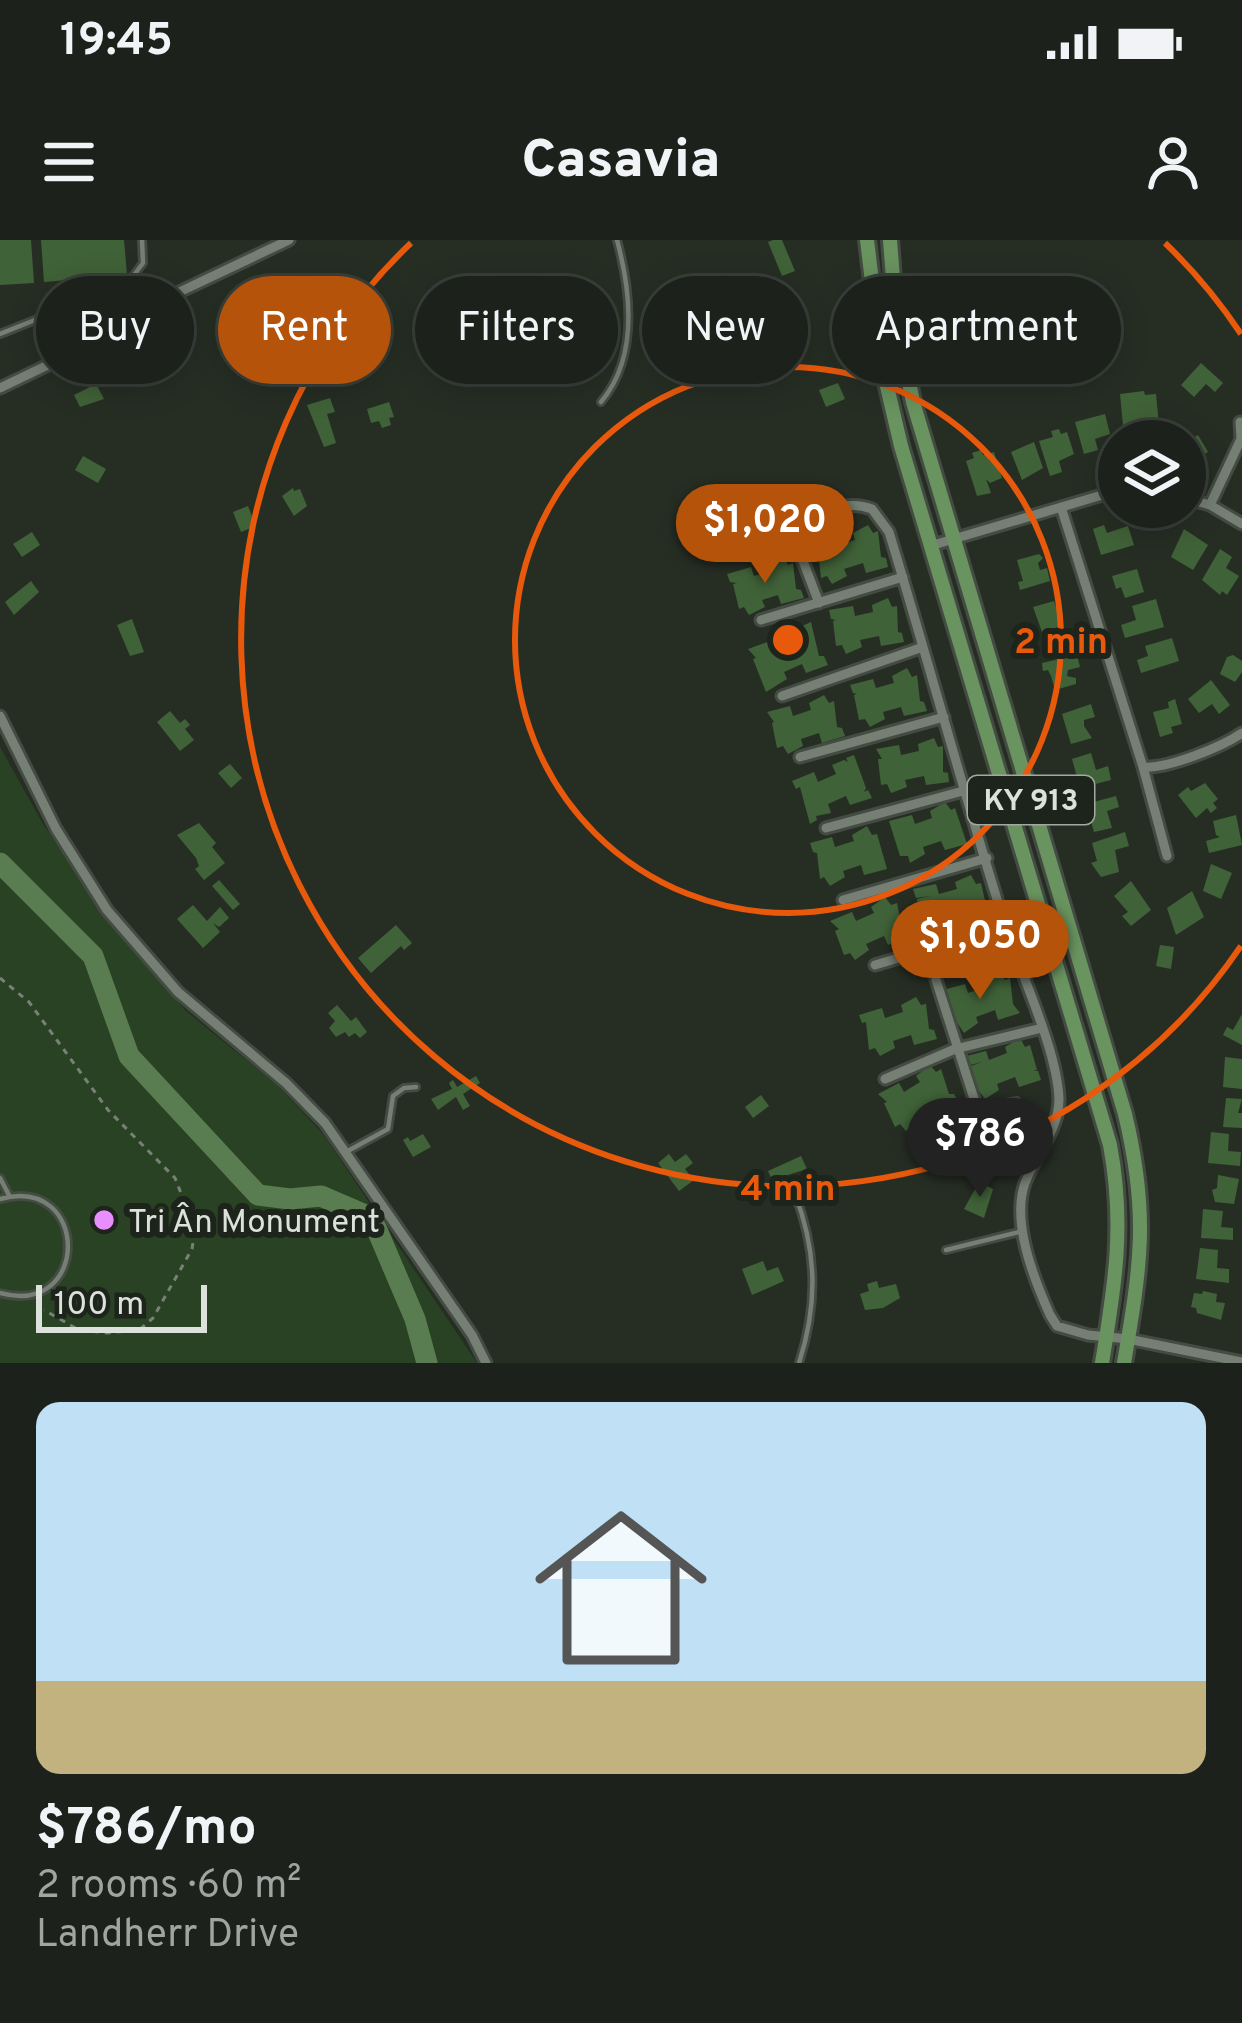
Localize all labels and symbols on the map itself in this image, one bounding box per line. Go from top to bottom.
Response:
pin: $1,020 [667,484,863,586]
centre of rings [767,619,809,661]
text: 2 min [1014,621,1108,667]
road number: KY 913 [968,776,1094,824]
pin: $1,050 [882,900,1078,1002]
pin: $786 [909,1098,1051,1200]
text: 4 min [740,1168,836,1214]
place label: Tri Ân Monument [128,1202,380,1245]
marker: Tri Ân Monument [91,1207,117,1233]
scale bar [36,1279,207,1332]

